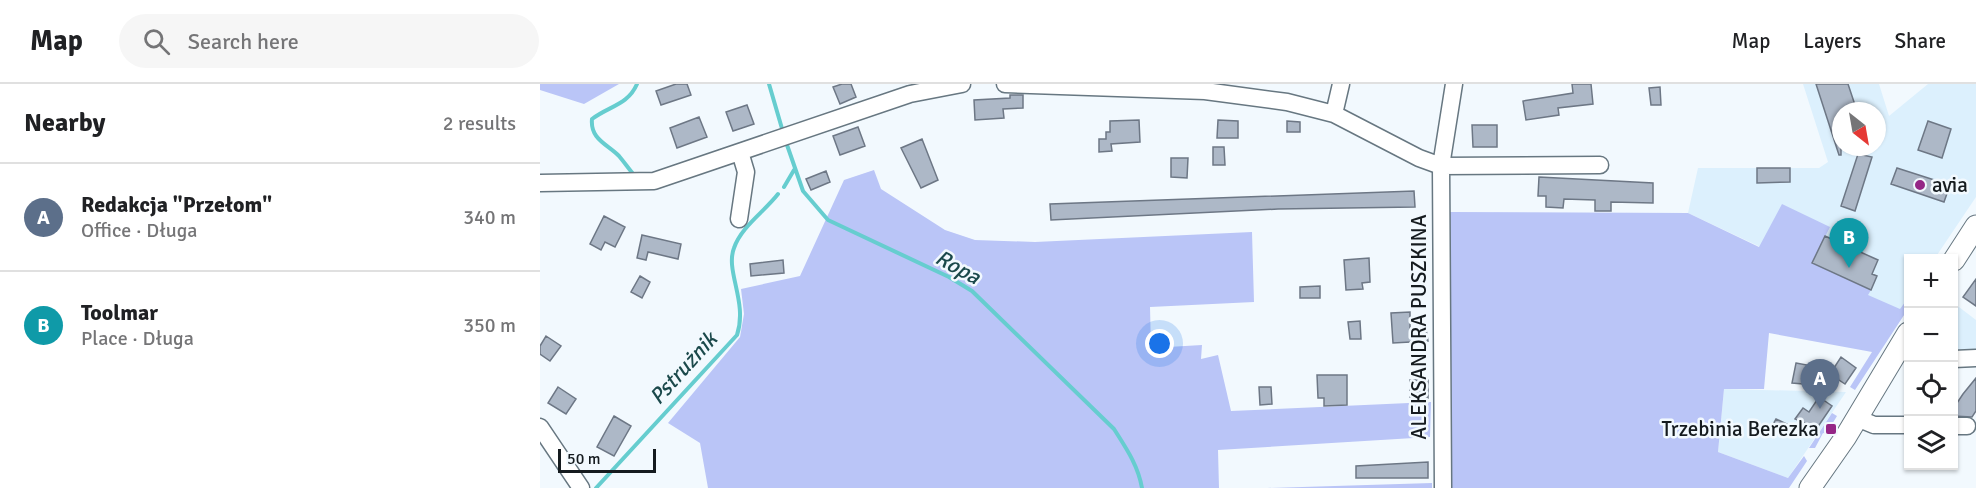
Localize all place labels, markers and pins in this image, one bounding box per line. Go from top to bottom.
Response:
place label: avia [1932,172,1968,198]
marker: avia [1913,178,1927,192]
pin: B [1830,218,1868,268]
pin: A [1800,360,1840,409]
place label: Trzebinia Berezka [1661,416,1819,442]
marker: Trzebinia Berezka [1824,422,1838,436]

